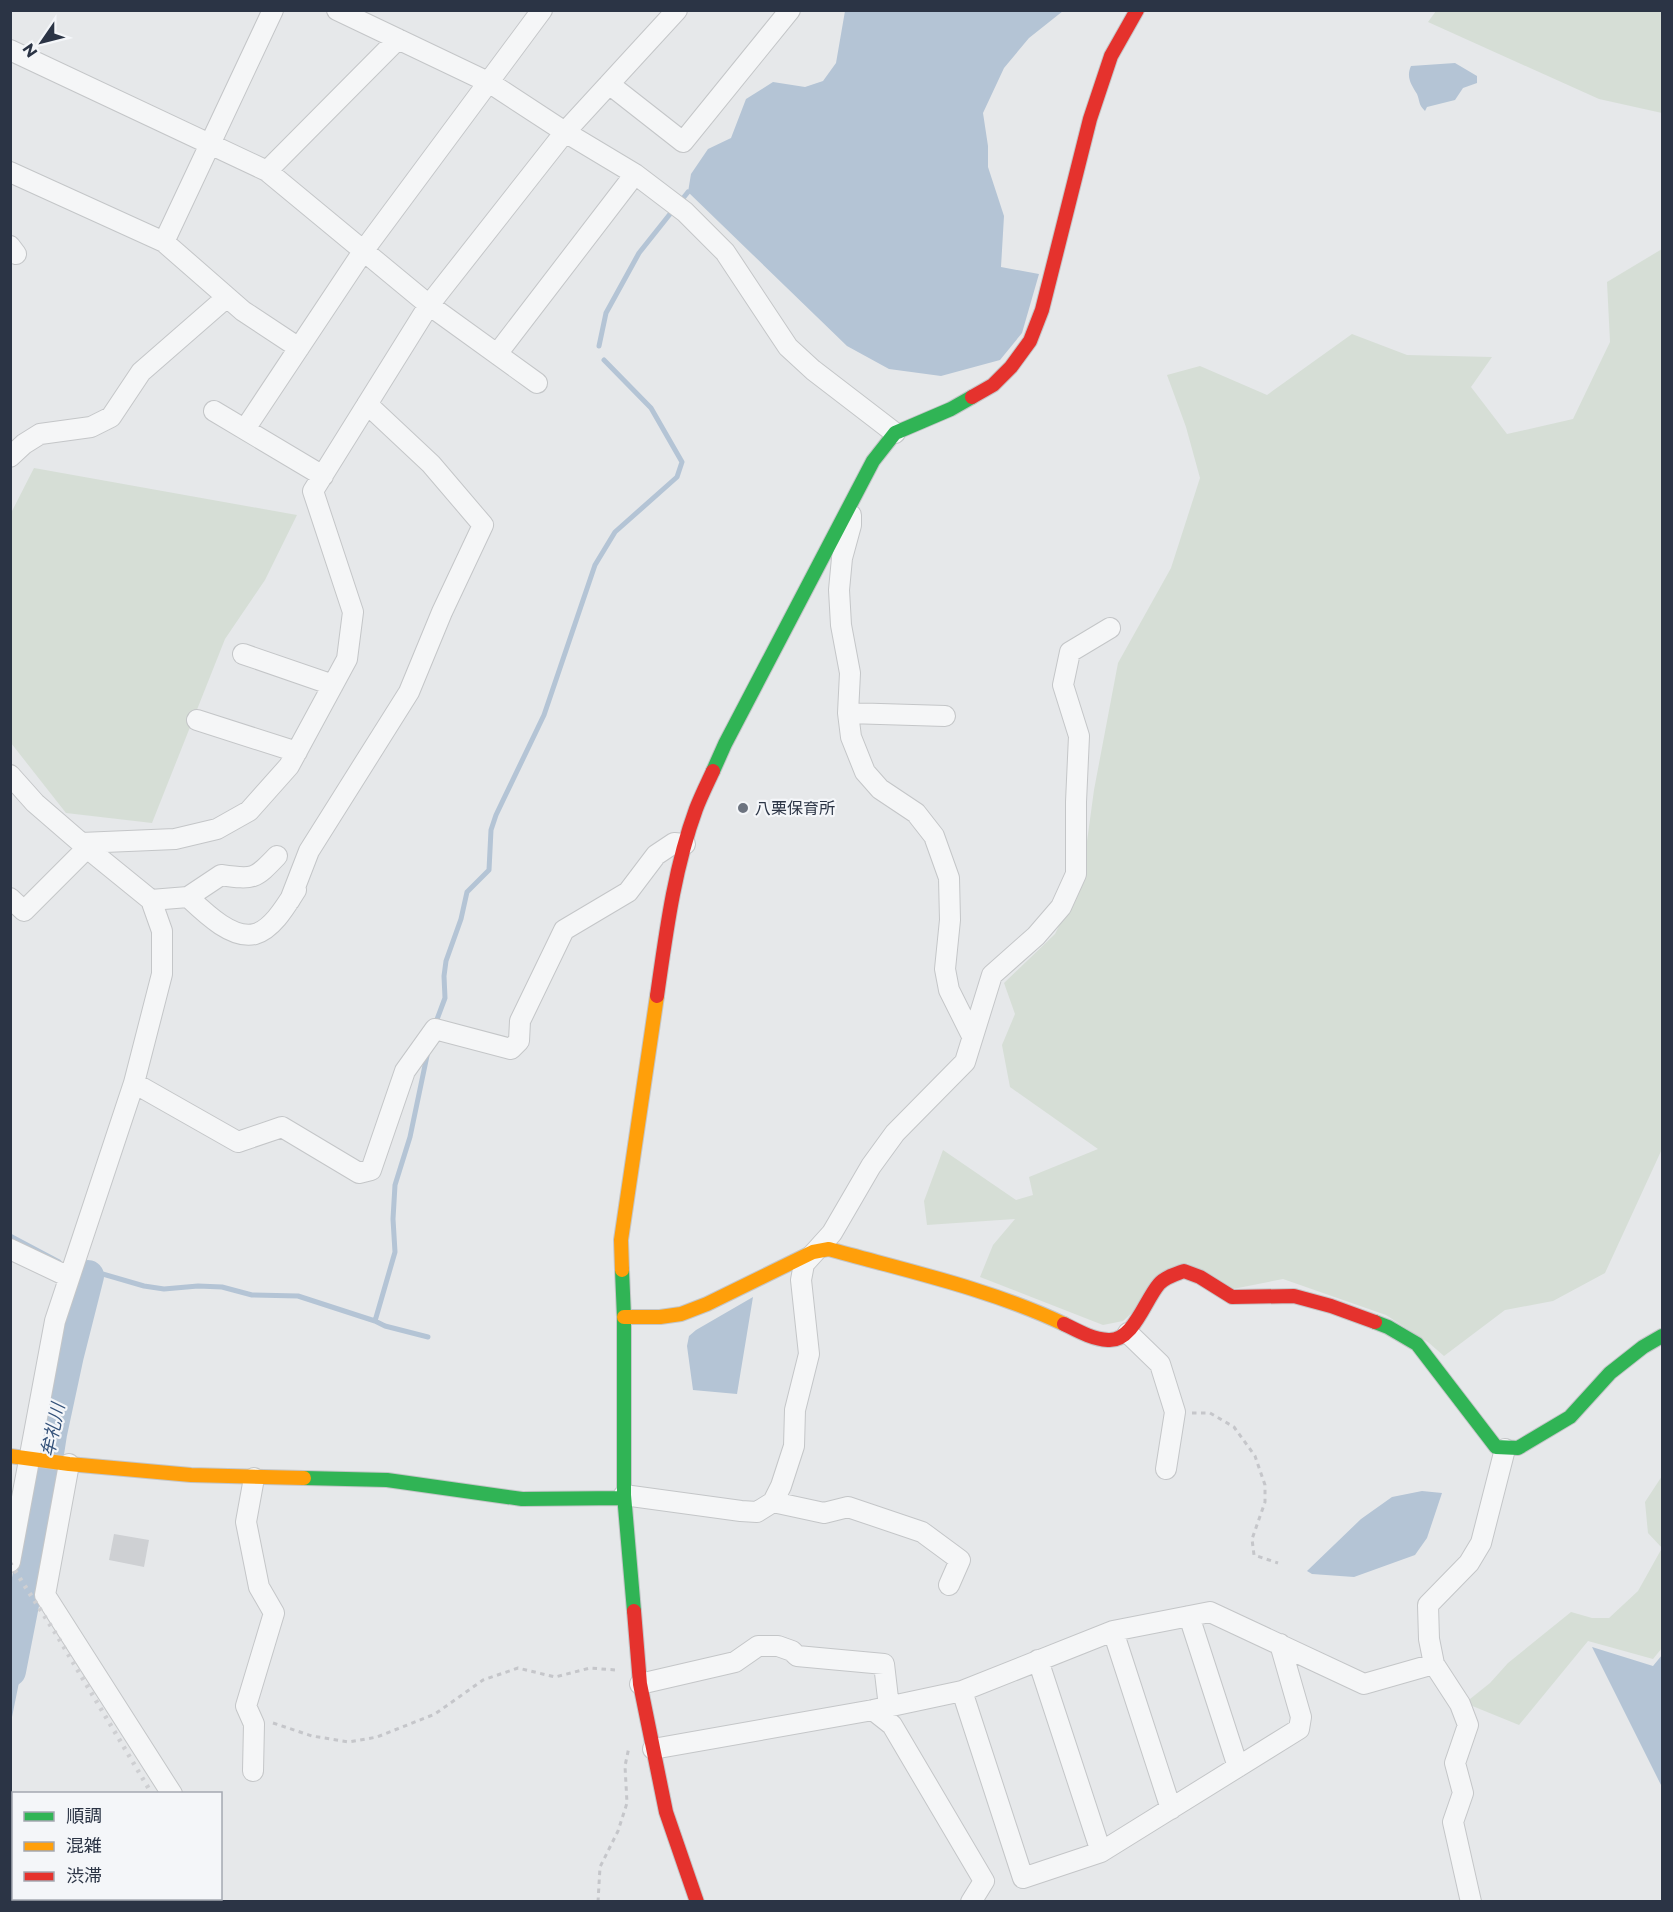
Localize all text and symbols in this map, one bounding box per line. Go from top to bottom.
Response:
north arrow [12,12,72,72]
text: N [19,40,42,61]
place label: 八栗保育所 [755,799,835,818]
marker: 八栗保育所 [736,801,750,815]
water label: 牟礼川 [37,1399,70,1459]
legend [12,1792,222,1900]
text: 順調 [66,1805,102,1827]
text: 混雑 [66,1835,102,1857]
text: 渋滞 [66,1865,102,1887]

